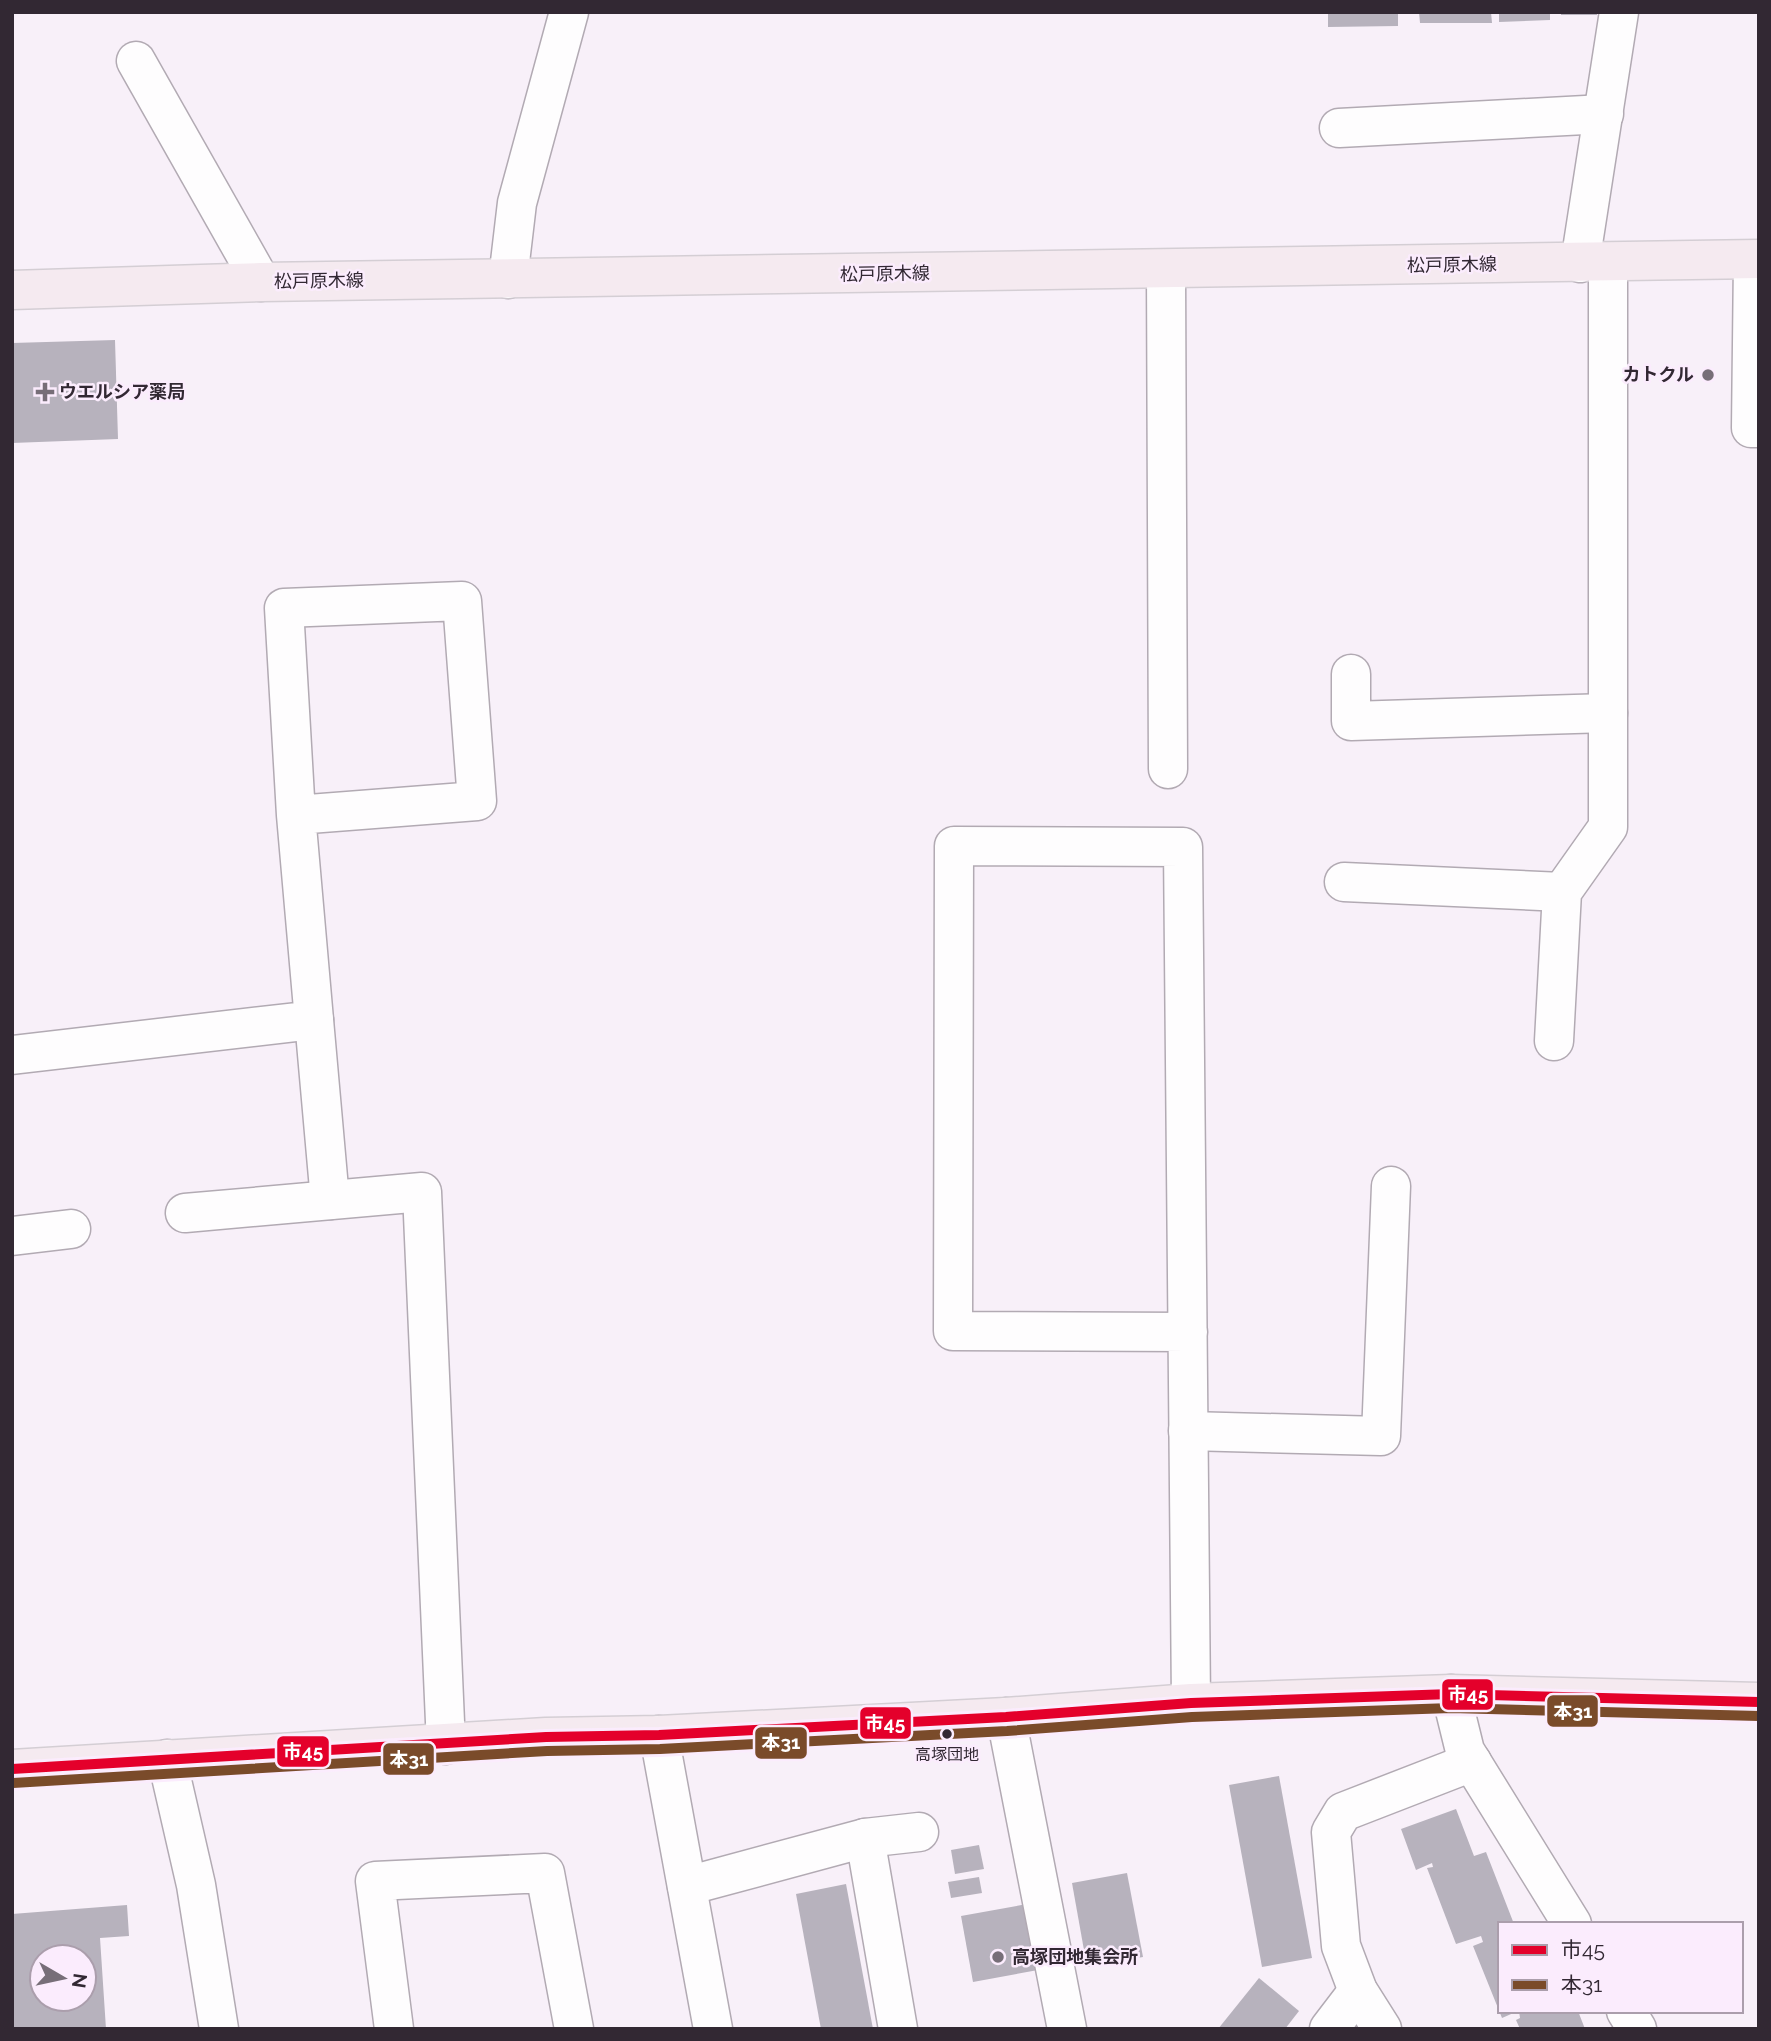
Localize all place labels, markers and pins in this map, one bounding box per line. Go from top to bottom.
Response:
place label: カトクル [1623,364,1694,385]
marker: カトクル [1700,367,1716,383]
place label: ウエルシア薬局 [59,381,185,402]
marker: ウエルシア薬局 [37,384,53,400]
marker: 高塚団地 [940,1727,954,1741]
place label: 高塚団地 [915,1745,979,1764]
place label: 高塚団地集会所 [1012,1946,1138,1967]
marker: 高塚団地集会所 [990,1949,1006,1965]

